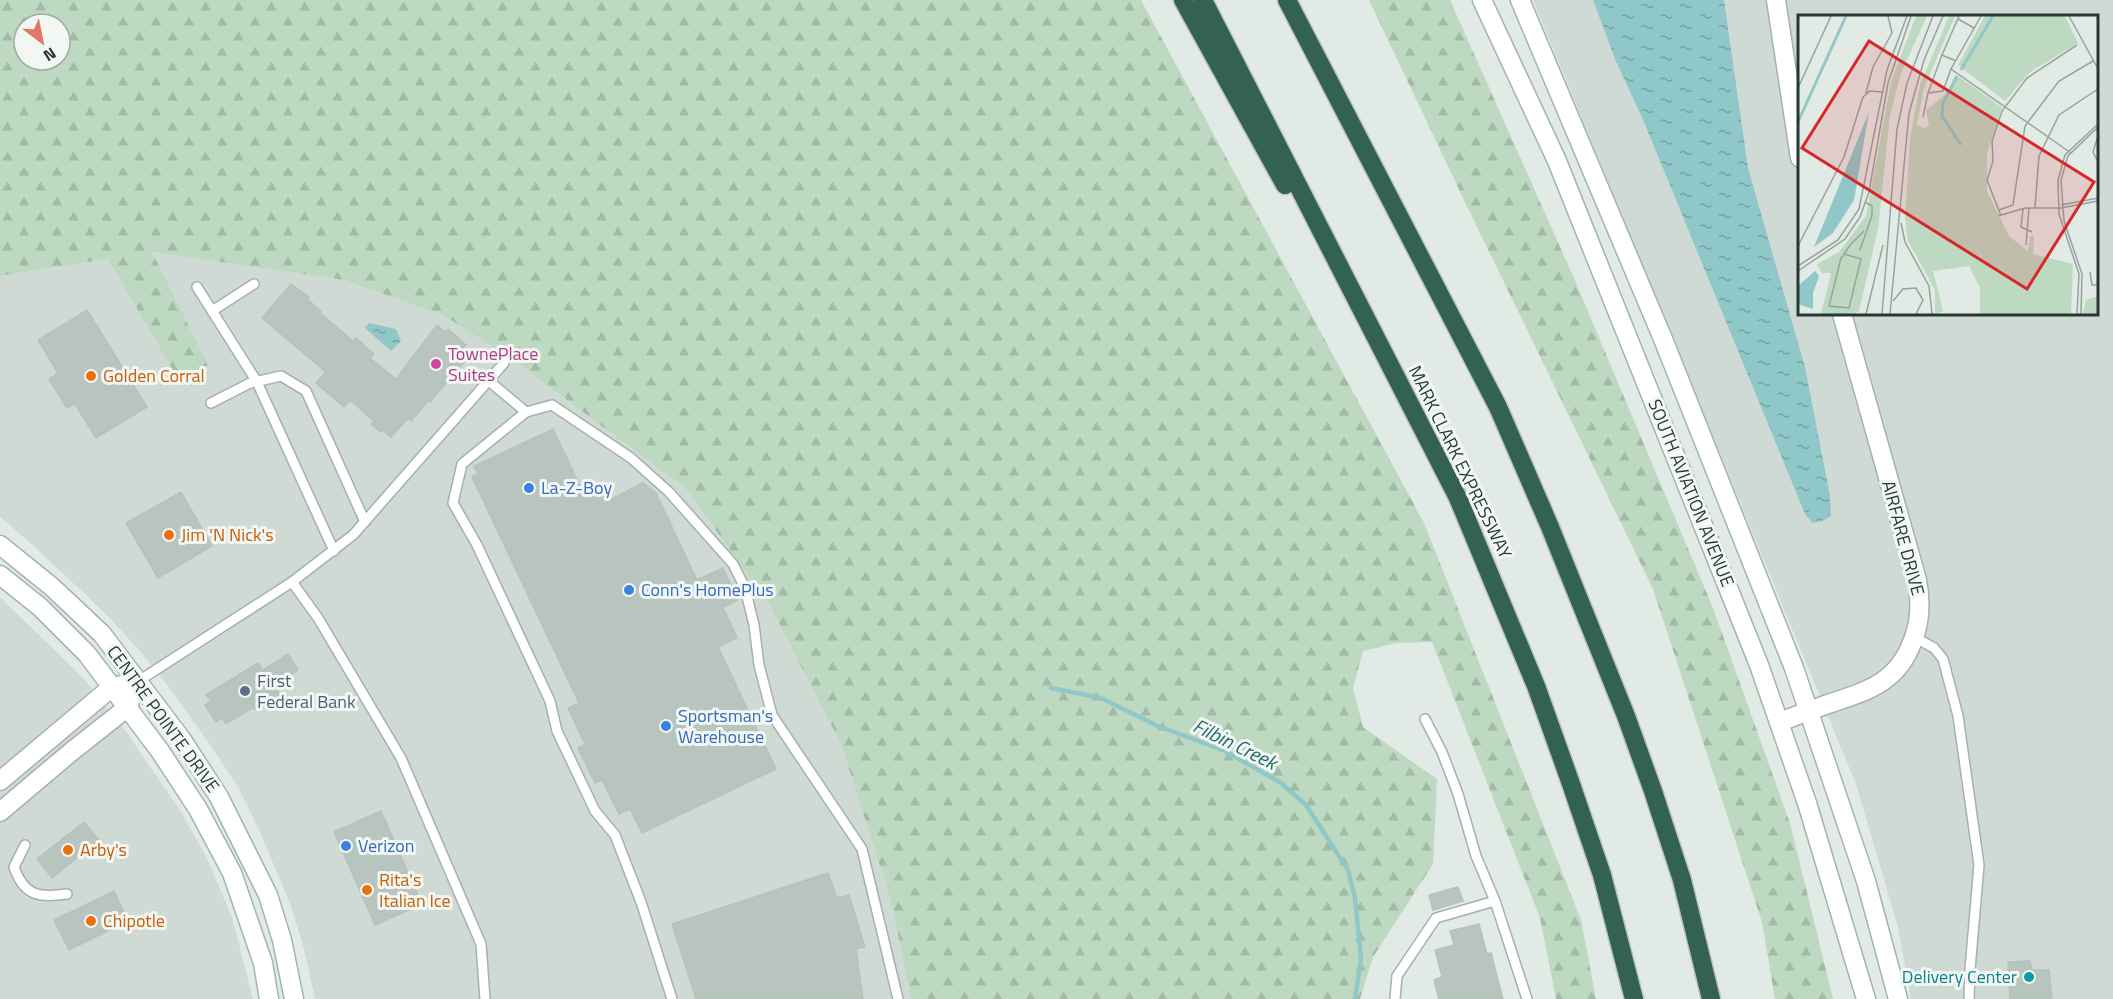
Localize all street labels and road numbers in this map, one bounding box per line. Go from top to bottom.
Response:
street label: MARK CLARK EXPRESSWAY [1402,361,1519,563]
street label: SOUTH AVIATION AVENUE [1641,395,1741,591]
street label: AIRFARE DRIVE [1875,477,1932,599]
street label: CENTRE POINTE DRIVE [101,639,226,798]

